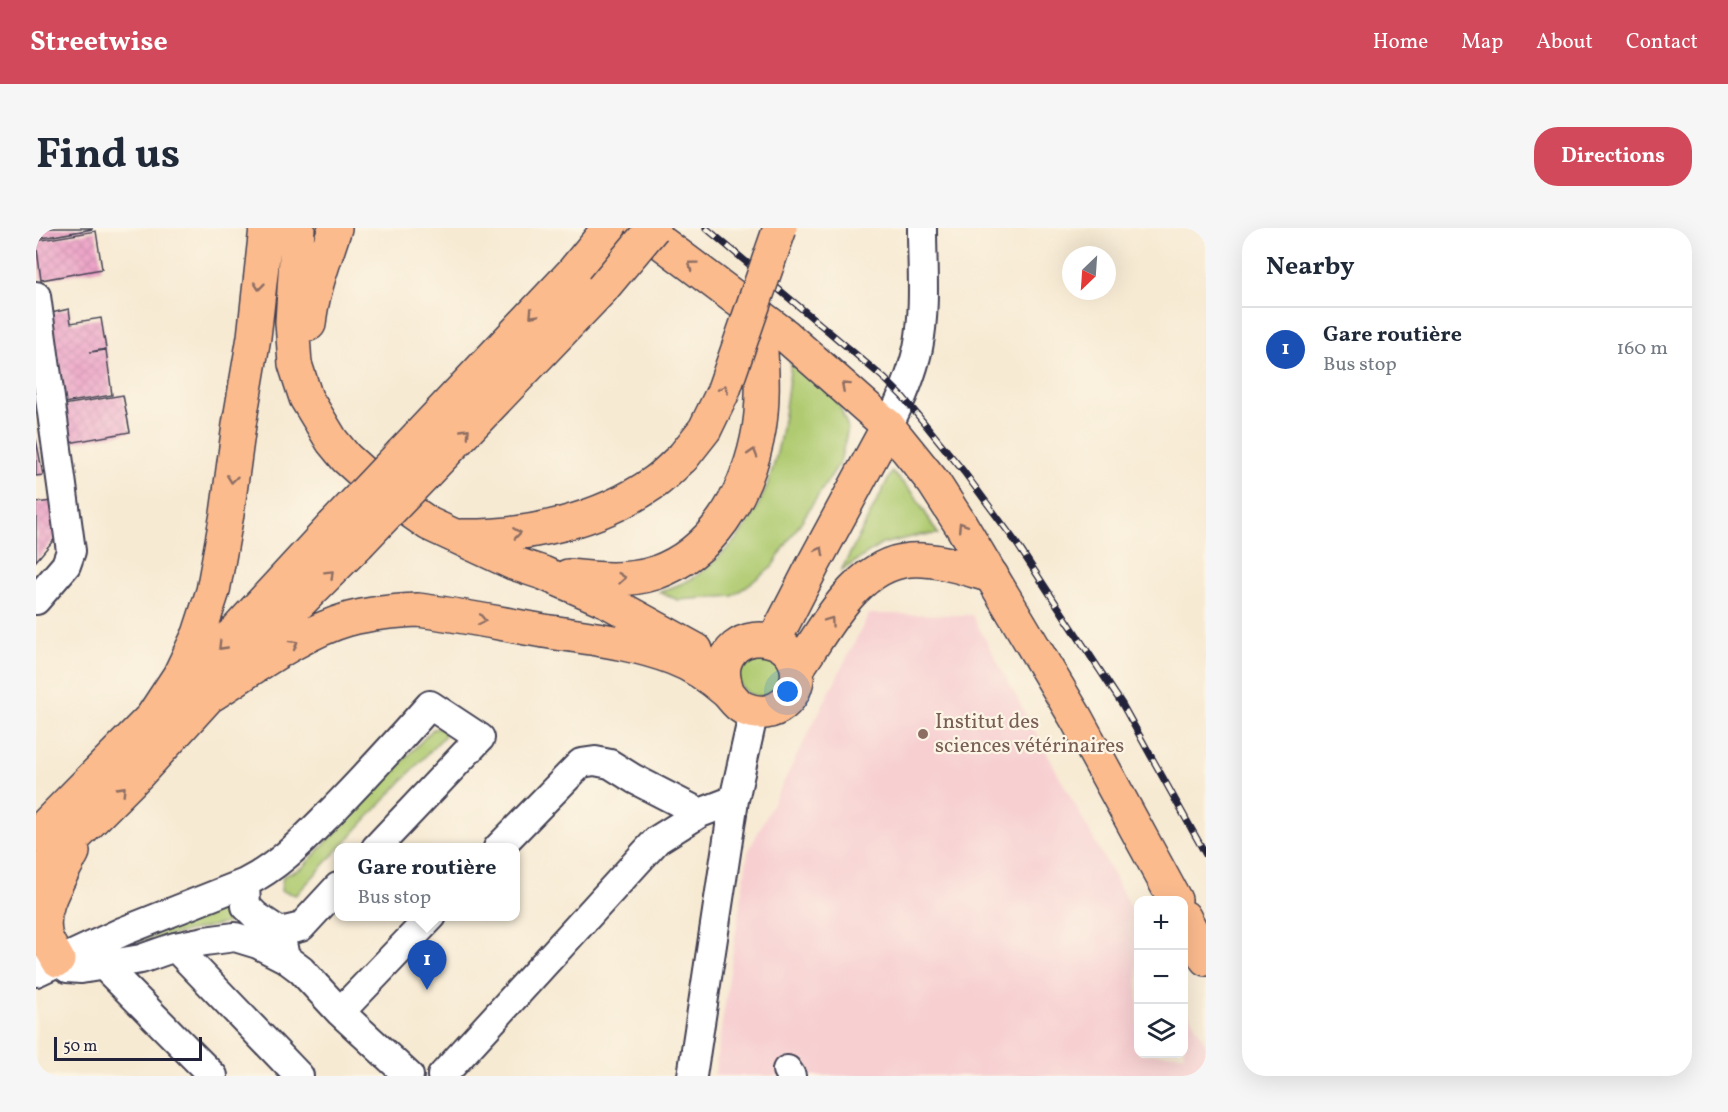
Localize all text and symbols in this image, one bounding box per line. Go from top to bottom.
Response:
text: Streetwise [30,23,168,62]
text: Home [1373,28,1428,57]
text: Map [1461,28,1503,57]
text: About [1536,28,1593,57]
text: Contact [1626,28,1698,57]
text: Find us [36,127,180,186]
button: Directions [1534,127,1692,186]
north arrow [1062,246,1116,300]
text: Nearby [1266,249,1355,285]
one-way arrow [688,261,699,272]
one-way arrow [253,281,266,291]
one-way arrow [529,308,540,318]
text: Gare routière [1323,320,1462,351]
text: 1 [1281,335,1290,363]
text: 160 m [1616,335,1668,363]
text: Bus stop [1323,351,1397,379]
one-way arrow [841,382,852,393]
one-way arrow [717,385,729,396]
one-way arrow [458,428,469,439]
one-way arrow [746,448,758,459]
one-way arrow [226,474,238,484]
one-way arrow [958,522,970,532]
one-way arrow [512,527,522,539]
one-way arrow [813,547,824,557]
one-way arrow [322,570,333,581]
one-way arrow [617,571,626,584]
one-way arrow [476,613,486,626]
one-way arrow [823,616,834,627]
one-way arrow [218,638,229,649]
one-way arrow [288,640,298,652]
your location [773,677,802,706]
place label: Institut des sciences vétérinaires [935,708,1124,761]
marker: Institut des sciences vétérinaires [916,727,930,741]
one-way arrow [115,786,126,796]
popup [334,843,520,921]
text: Gare routière [358,853,496,884]
text: Bus stop [358,884,431,912]
map controls [1134,896,1188,1058]
button: + [1134,896,1188,950]
pin: 1 [408,940,446,990]
button: − [1134,950,1188,1004]
button: layers [1134,1004,1188,1058]
scale bar [54,1034,202,1062]
text: 50 m [63,1036,97,1058]

